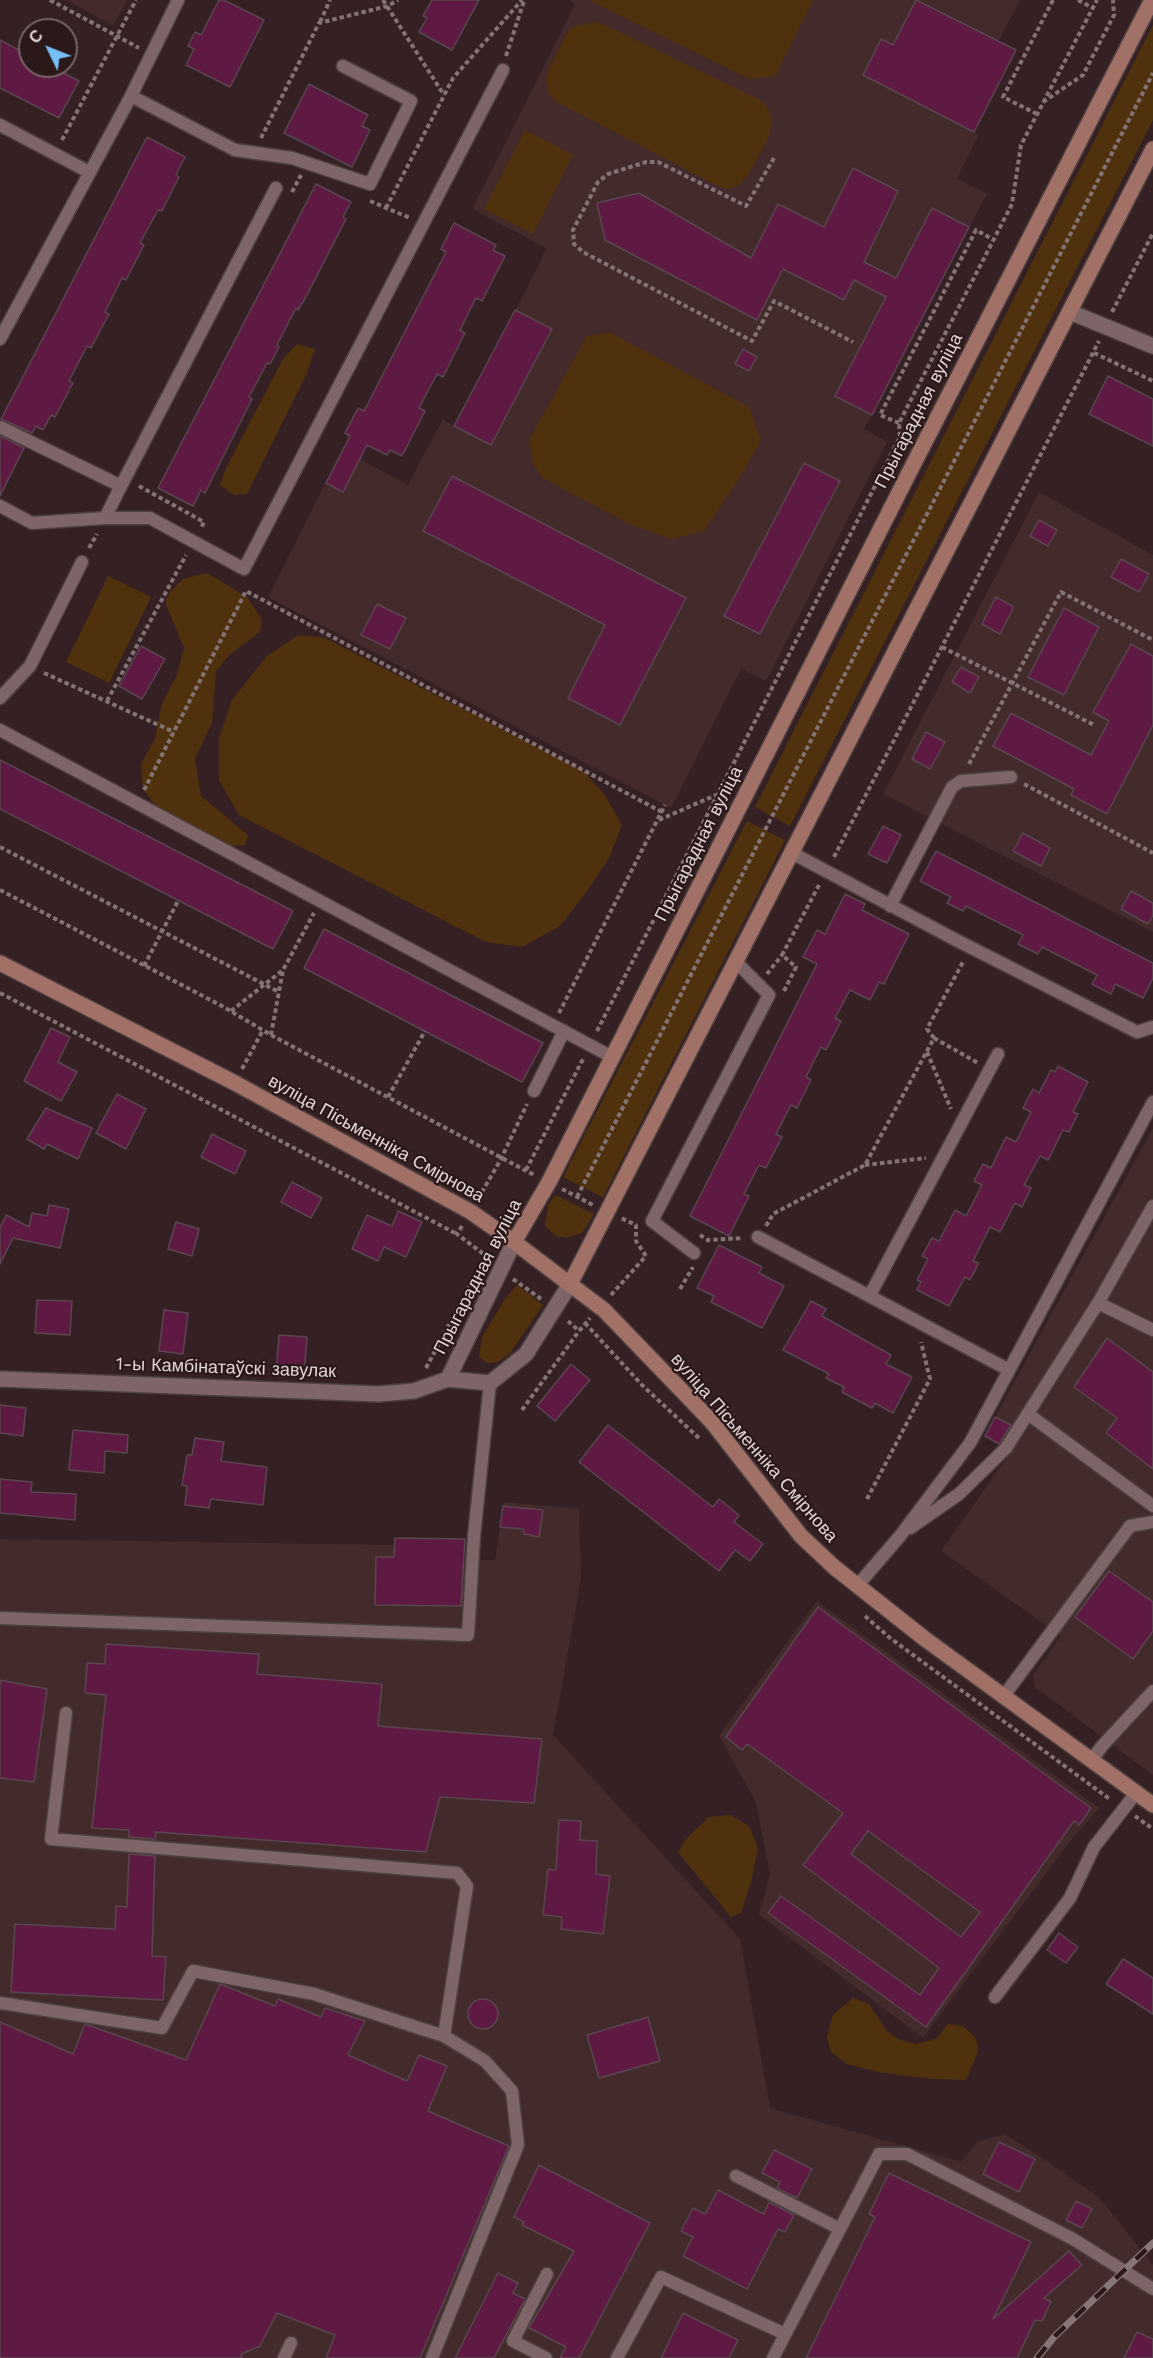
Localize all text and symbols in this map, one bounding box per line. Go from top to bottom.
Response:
north arrow [18,18,78,78]
text: С [25,26,47,47]
street label: Прыгарадная вуліца [871,330,967,492]
street label: Прыгарадная вуліца [651,763,747,925]
street label: вуліца Пісьменніка Смірнова [264,1071,488,1207]
street label: Прыгарадная вуліца [430,1196,526,1358]
street label: вуліца Пісьменніка Смірнова [666,1349,842,1547]
street label: 1-ы Камбінатаўскі завулак [116,1353,336,1383]

